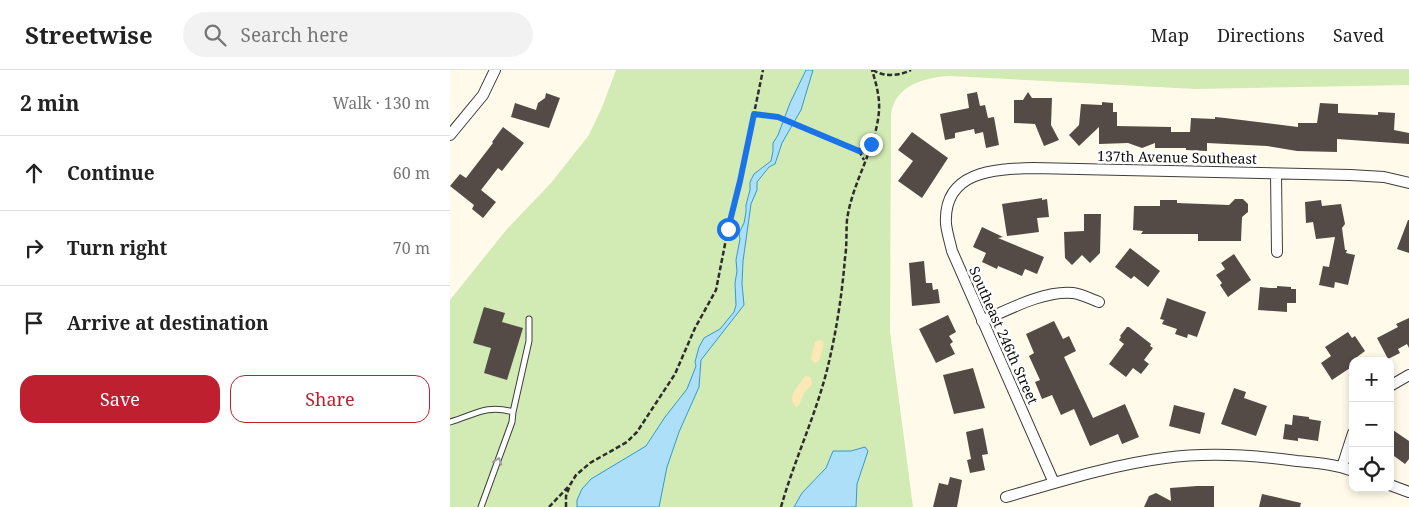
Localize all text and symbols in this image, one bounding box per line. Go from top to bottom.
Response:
search box [183,12,533,57]
text: Streetwise [25,18,153,51]
icon: search [201,21,229,49]
text: Search here [241,22,348,48]
text: Map [1151,23,1189,47]
text: Directions [1217,23,1305,47]
text: Saved [1333,23,1384,47]
text: 2 min [20,89,79,117]
text: Walk · 130 m [333,92,430,114]
route end [860,133,883,156]
street label: 137th Avenue Southeast [1097,146,1257,168]
icon: ahead [20,159,48,187]
text: Continue [67,160,155,186]
text: 60 m [393,162,430,184]
route start [717,218,740,241]
icon: right [20,234,48,262]
text: Turn right [67,235,167,261]
text: 70 m [393,237,430,259]
street label: Southeast 246th Street [965,263,1043,407]
icon: arrive [20,309,48,337]
text: Arrive at destination [67,310,269,336]
map controls [1349,357,1394,492]
button: + [1349,357,1394,402]
button: Save [20,375,220,423]
button: Share [230,375,430,423]
button: − [1349,402,1394,447]
button: locate [1349,447,1394,492]
one-way arrow [492,457,502,466]

